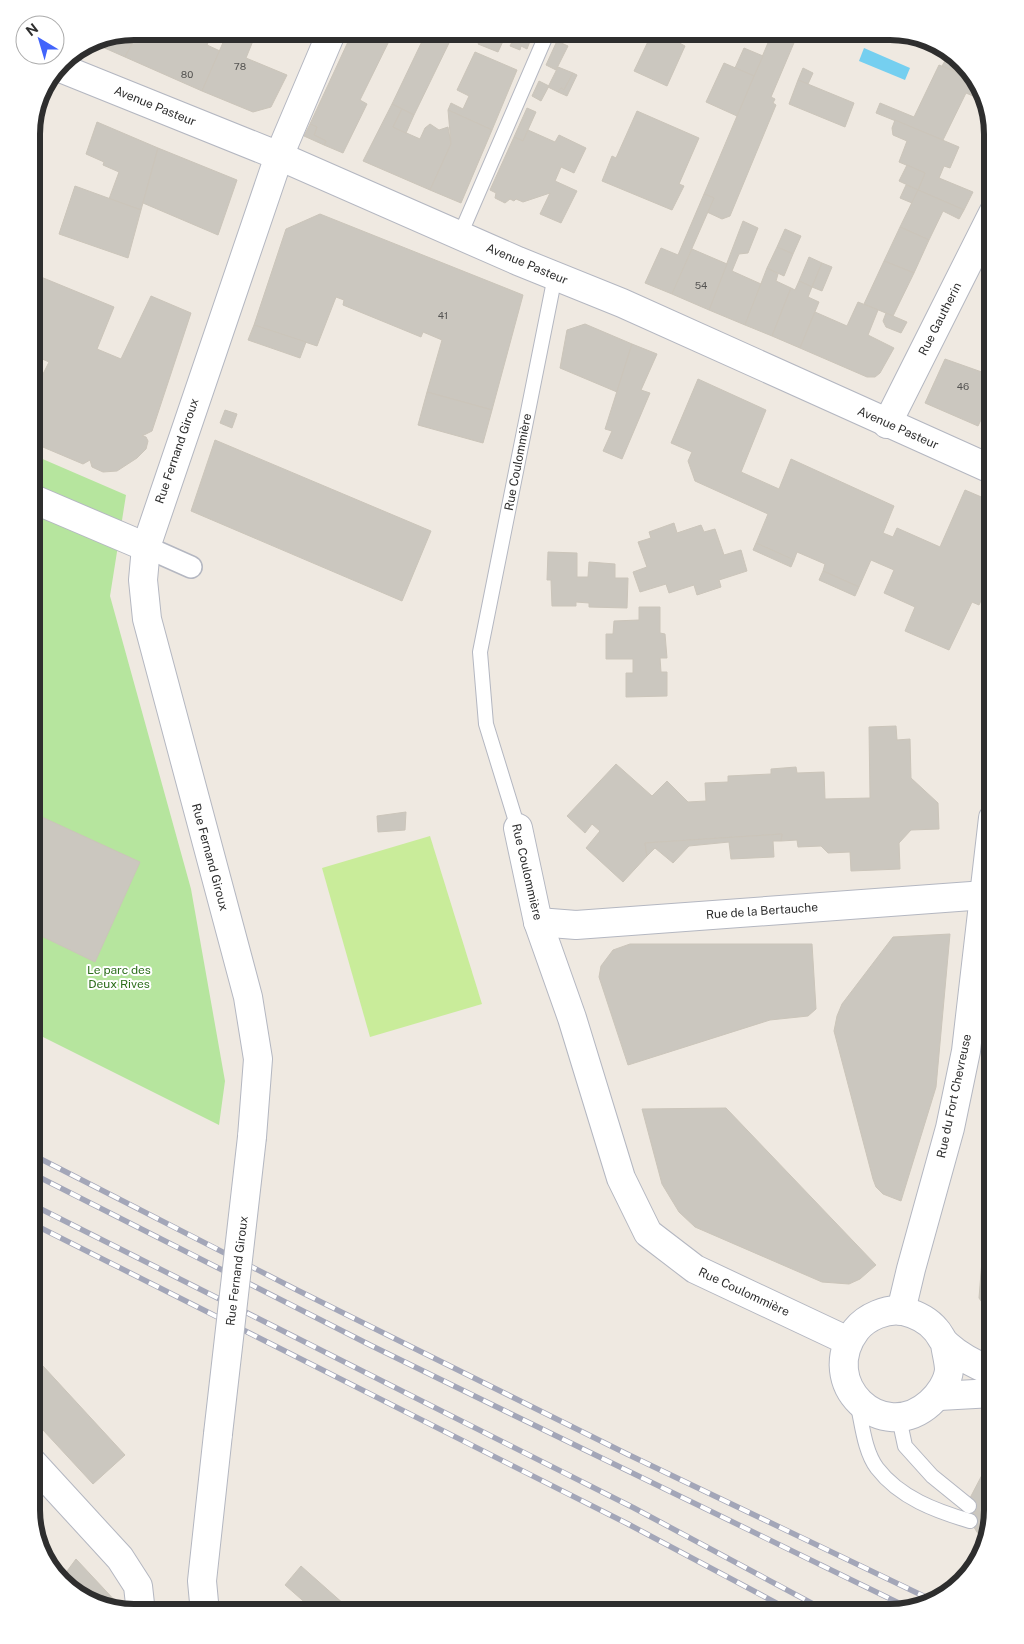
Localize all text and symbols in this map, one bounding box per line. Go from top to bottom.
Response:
north arrow [15,15,65,65]
text: N [23,20,41,39]
house number: 78 [234,60,246,72]
house number: 80 [181,68,193,80]
street label: Avenue Pasteur [112,83,198,129]
street label: Avenue Pasteur [484,241,570,288]
house number: 54 [695,279,707,291]
street label: Rue Gautherin [916,280,964,358]
house number: 41 [438,309,448,321]
house number: 46 [957,380,969,392]
street label: Rue Fernand Giroux [152,396,202,506]
street label: Avenue Pasteur [855,404,941,452]
street label: Rue Coulommière [502,412,534,512]
street label: Rue Fernand Giroux [189,802,231,912]
street label: Rue Coulommière [509,822,545,922]
street label: Rue de la Bertauche [706,900,819,922]
park label: Le parc des Deux Rives [87,963,151,991]
street label: Rue du Fort Chevreuse [934,1033,974,1159]
street label: Rue Fernand Giroux [223,1215,251,1327]
street label: Rue Coulommière [696,1265,792,1319]

